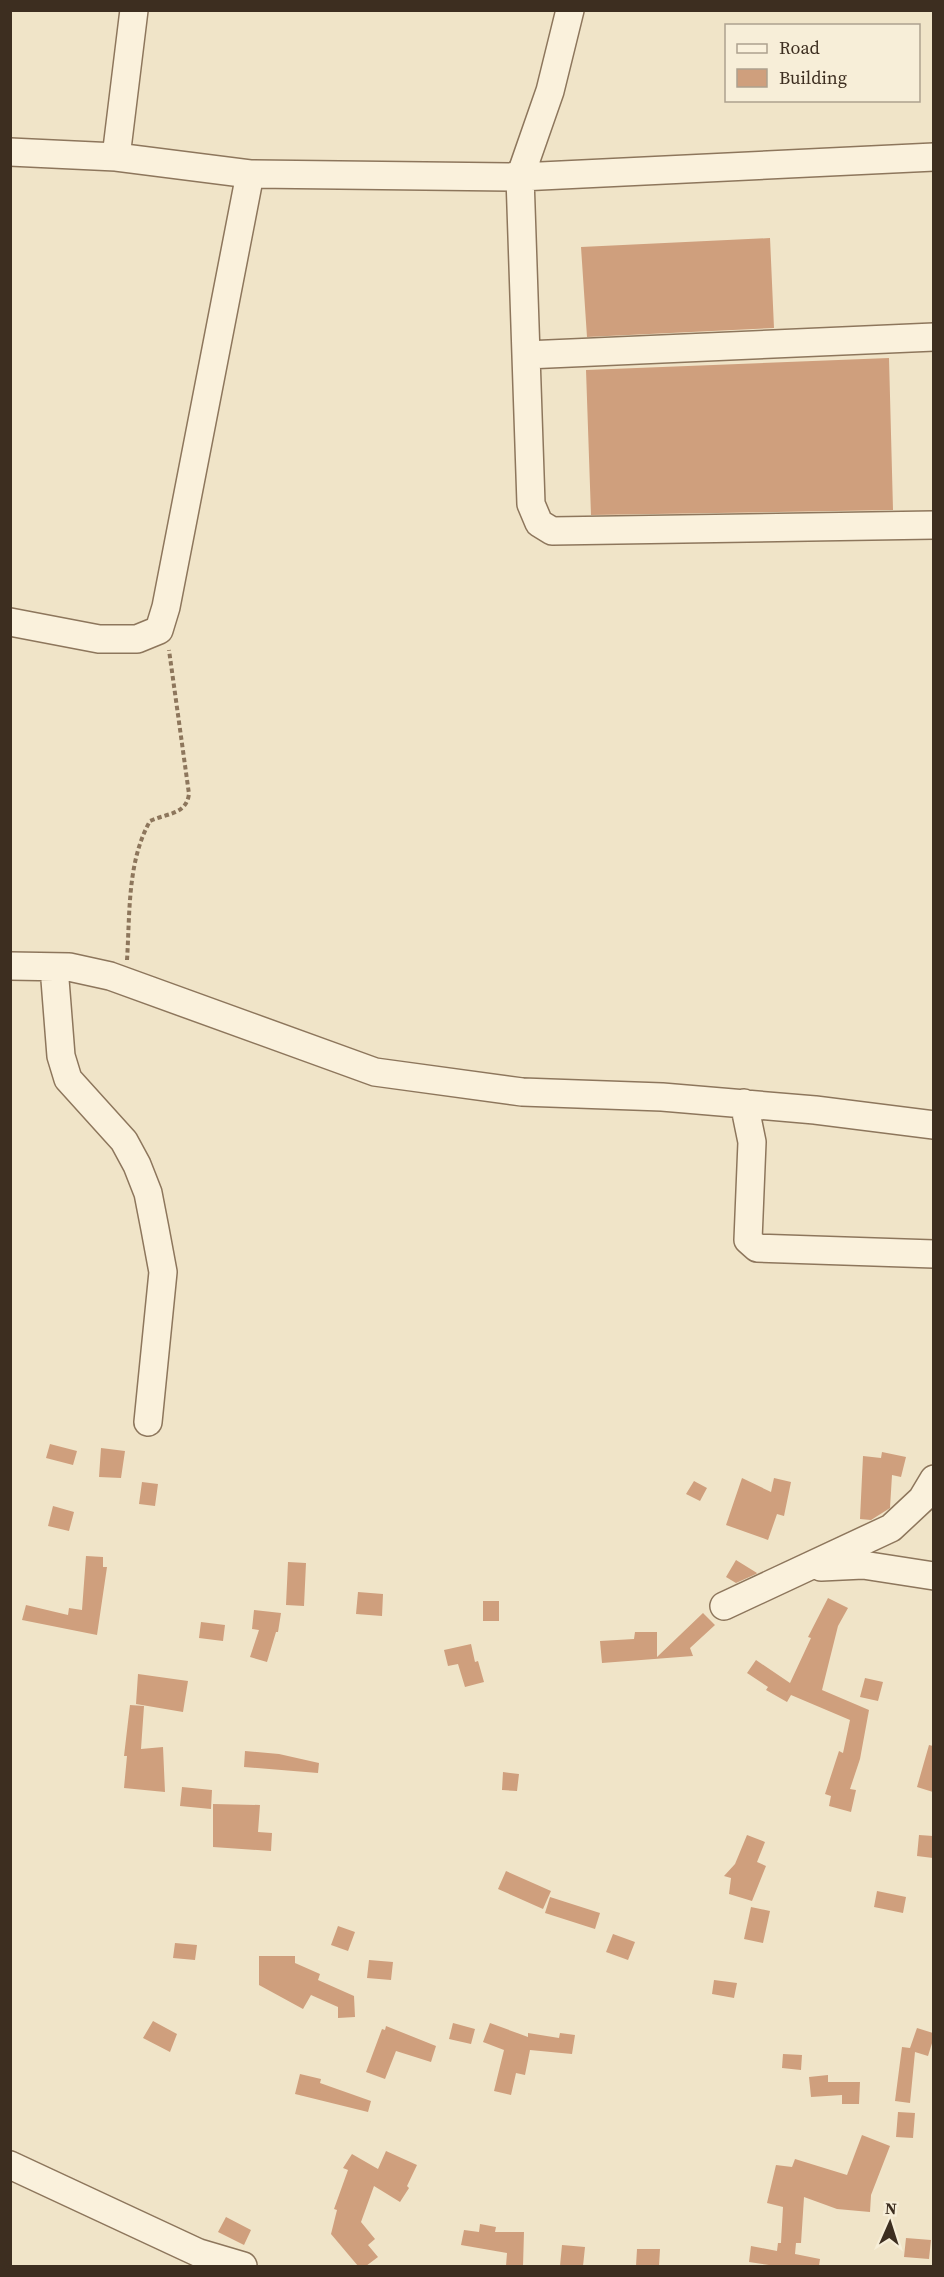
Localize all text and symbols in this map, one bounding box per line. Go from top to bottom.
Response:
legend [725,24,920,102]
text: Road [779,35,820,60]
text: Building [779,65,847,90]
north arrow [860,2193,920,2253]
text: N [884,2197,898,2219]

